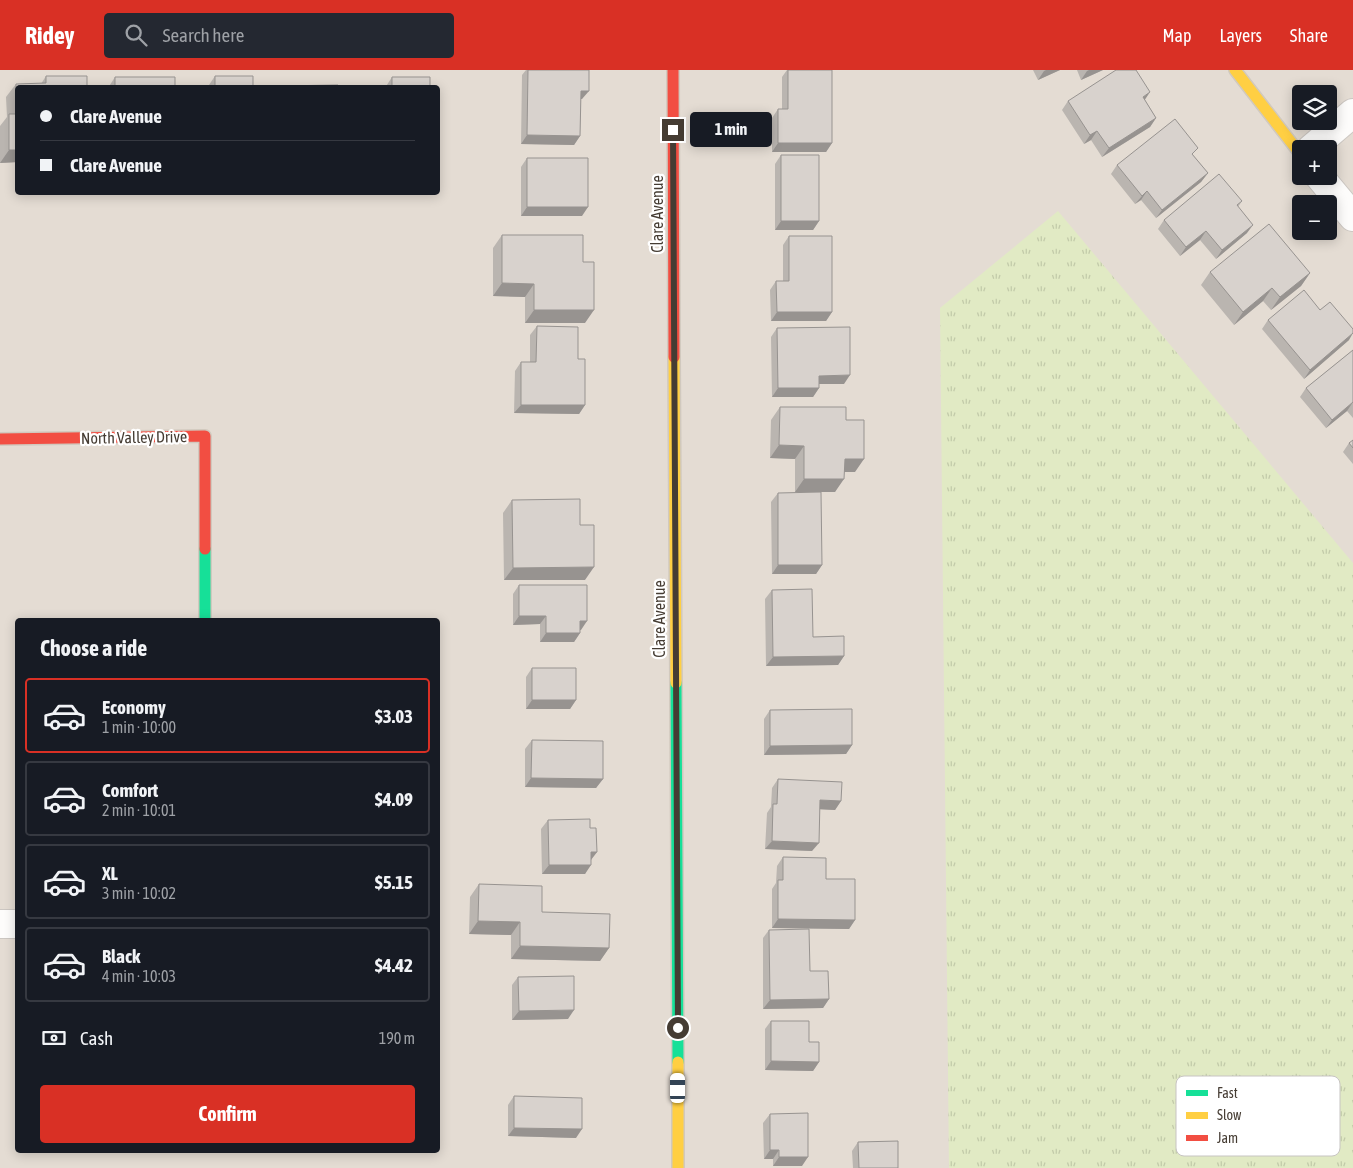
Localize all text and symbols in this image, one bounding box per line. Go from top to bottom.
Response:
search box [104,13,454,58]
icon: search [122,21,150,49]
text: Ridey [25,22,74,49]
text: Search here [162,24,244,46]
text: Map [1162,25,1191,46]
text: Layers [1219,25,1262,46]
text: Share [1290,25,1328,46]
map controls [1292,85,1337,240]
button: layers [1292,85,1337,130]
text: Clare Avenue [70,105,162,127]
callout: 1 min [690,112,773,148]
route end [662,119,684,141]
text: 1 min [715,120,747,138]
button: + [1292,140,1337,185]
text: Clare Avenue [70,154,162,176]
street label: Clare Avenue [648,175,666,253]
button: − [1292,195,1337,240]
street label: North Valley Drive [81,427,187,448]
street label: Clare Avenue [650,580,668,658]
text: Choose a ride [40,635,147,661]
icon: car [42,693,87,738]
text: Economy [102,696,166,718]
text: $3.03 [375,705,413,727]
text: 1 min · 10:00 [102,718,176,736]
icon: car [42,776,87,821]
text: Comfort [102,779,158,801]
text: $4.09 [375,788,413,810]
text: 2 min · 10:01 [102,801,176,819]
icon: car [42,859,87,904]
text: XL [102,862,118,884]
text: $5.15 [375,871,413,893]
text: 3 min · 10:02 [102,884,176,902]
icon: car [42,942,87,987]
text: Black [102,945,140,967]
text: $4.42 [375,954,413,976]
text: 4 min · 10:03 [102,967,176,985]
route start [667,1017,689,1039]
icon: cash [40,1024,68,1052]
text: Cash [80,1027,113,1049]
text: 190 m [379,1029,415,1047]
car [670,1073,685,1103]
legend [1176,1076,1340,1156]
button: Confirm [40,1085,415,1143]
text: Fast [1217,1085,1238,1101]
text: Slow [1217,1107,1242,1123]
text: Jam [1217,1130,1238,1146]

